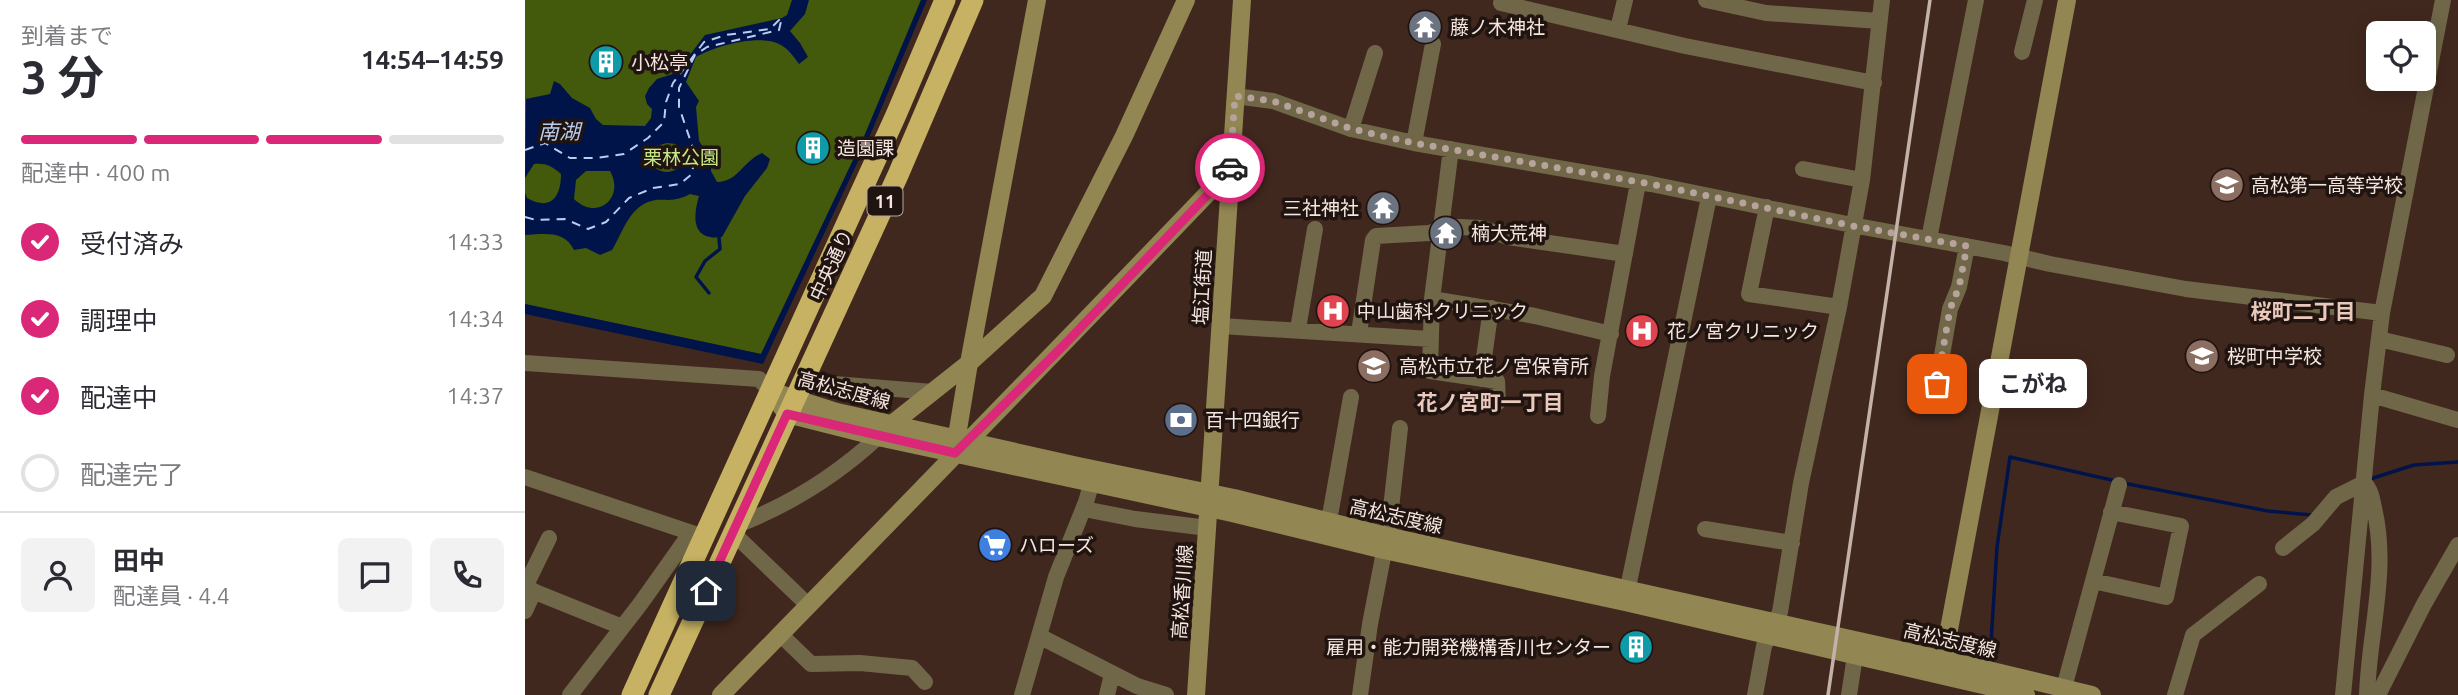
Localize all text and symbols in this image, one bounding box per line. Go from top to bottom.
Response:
temple icon: 藤ノ木神社 [1406,8,1444,46]
place label: 藤ノ木神社 [1450,16,1545,38]
map controls [2366,21,2436,91]
button: locate [2366,21,2436,91]
text: 到着まで [21,23,113,48]
building icon: 小松亭 [587,43,625,81]
text: 14:54–14:59 [361,45,504,74]
text: 3 分 [21,51,104,103]
place label: 小松亭 [631,51,688,73]
water label: 南湖 [538,119,583,143]
building icon: 造園課 [794,129,832,167]
courier [1195,133,1265,203]
place label: 造園課 [837,137,894,159]
park label: 栗林公園 [643,146,719,168]
icon: car [1211,149,1249,187]
text: 配達中 · 400 m [21,160,170,185]
school or university icon: 高松第一高等学校 [2208,166,2246,204]
place label: 高松第一高等学校 [2251,174,2403,196]
road number: 11 [867,186,903,216]
temple icon: 三社神社 [1364,189,1402,227]
place label: 三社神社 [1283,197,1359,219]
temple icon: 楠大荒神 [1427,214,1465,252]
place label: 楠大荒神 [1471,222,1547,244]
icon: check [21,223,59,261]
street label: 中央通り [805,226,857,304]
text: 受付済み [80,229,184,258]
text: 14:33 [446,229,504,254]
street label: 塩江街道 [1189,248,1215,326]
hospital icon: 中山歯科クリニック [1314,292,1352,330]
district label: 桜町二丁目 [2251,299,2356,323]
icon: check [21,300,59,338]
place label: 中山歯科クリニック [1357,300,1528,322]
text: 調理中 [80,306,158,335]
text: 14:34 [446,306,504,331]
hospital icon: 花ノ宮クリニック [1623,312,1661,350]
place label: 花ノ宮クリニック [1667,320,1819,342]
school or university icon: 桜町中学校 [2183,337,2221,375]
place label: 桜町中学校 [2227,345,2322,367]
school or university icon: 高松市立花ノ宮保育所 [1355,347,1393,385]
pin [1907,354,1967,414]
place label: 高松市立花ノ宮保育所 [1399,355,1589,377]
callout: こがね [1979,360,2087,408]
icon: bag [1918,365,1956,403]
street label: 高松志度線 [795,367,893,413]
text: こがね [1999,371,2068,396]
icon: check [21,377,59,415]
text: 配達中 [80,383,158,412]
text: 14:37 [446,383,504,408]
district label: 花ノ宮町一丁目 [1417,390,1564,414]
bank icon: 百十四銀行 [1162,401,1200,439]
place label: 百十四銀行 [1205,409,1300,431]
text: 配達完了 [80,460,184,489]
street label: 高松志度線 [1347,495,1445,537]
supermarket icon: ハローズ [976,526,1014,564]
place label: ハローズ [1019,534,1094,556]
button: person [21,538,95,612]
button: chat [338,538,412,612]
button: phone [430,538,504,612]
street label: 高松香川線 [1168,544,1196,640]
text: 田中 [113,546,165,575]
pin [676,561,736,621]
icon: home [687,572,725,610]
text: 配達員 · 4.4 [113,583,230,608]
street label: 高松志度線 [1901,619,1999,661]
building icon: 雇用・能力開発機構香川センター [1617,628,1655,666]
place label: 雇用・能力開発機構香川センター [1326,636,1611,658]

